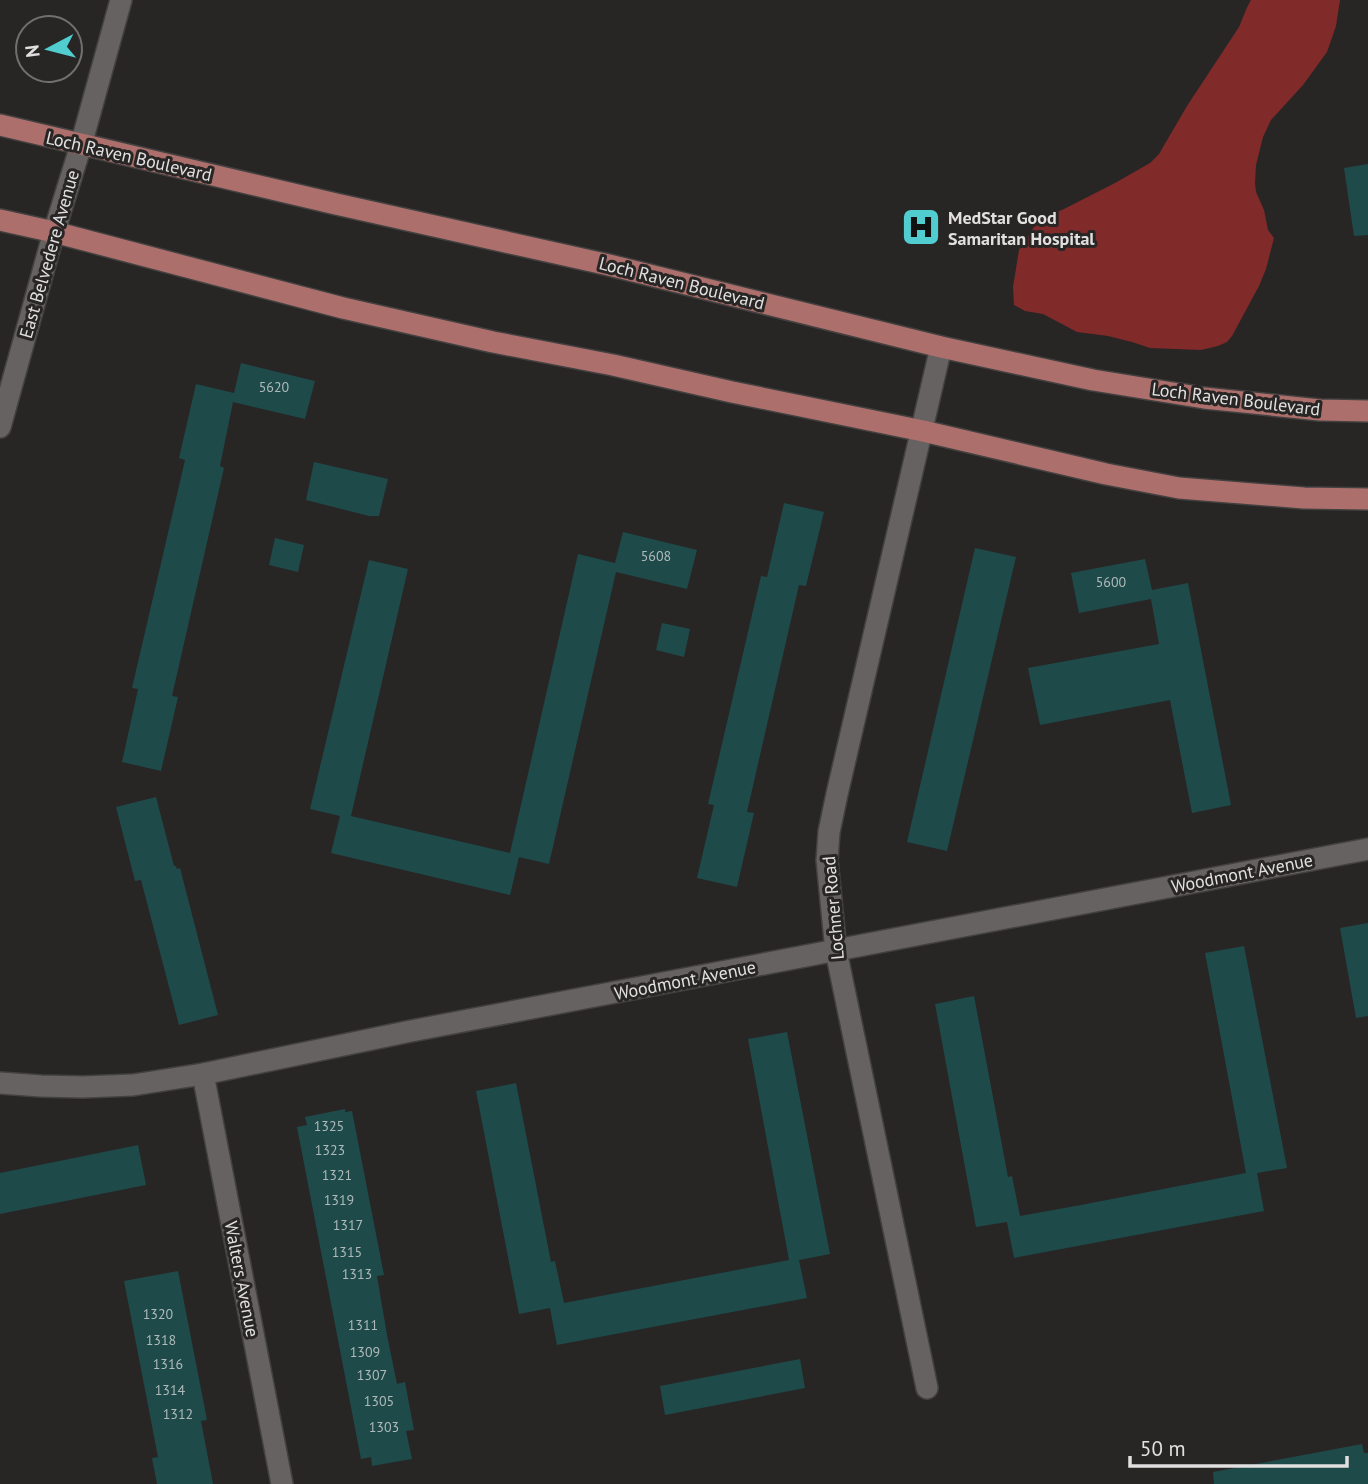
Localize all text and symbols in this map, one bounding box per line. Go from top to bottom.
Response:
north arrow [14,14,84,84]
text: N [19,43,45,59]
street label: Loch Raven Boulevard [44,126,214,186]
street label: East Belvedere Avenue [14,167,84,341]
hospital icon: MedStar Good Samaritan Hospital [900,206,942,248]
place label: MedStar Good Samaritan Hospital [948,206,1095,250]
street label: Loch Raven Boulevard [597,251,767,315]
street label: Loch Raven Boulevard [1150,377,1322,421]
house number: 5620 [259,378,290,396]
house number: 5608 [641,547,671,565]
house number: 5600 [1096,573,1127,591]
street label: Woodmont Avenue [1169,848,1315,898]
street label: Lochner Road [817,855,849,961]
street label: Woodmont Avenue [612,955,758,1005]
house number: 1325 [314,1117,344,1135]
house number: 1323 [315,1141,345,1159]
house number: 1321 [322,1166,352,1184]
house number: 1319 [324,1191,354,1209]
house number: 1317 [333,1216,363,1234]
street label: Walters Avenue [219,1219,265,1339]
house number: 1315 [332,1243,362,1261]
house number: 1313 [342,1265,372,1283]
house number: 1320 [143,1305,174,1323]
house number: 1311 [348,1316,378,1334]
house number: 1318 [146,1331,176,1349]
house number: 1309 [350,1343,380,1361]
house number: 1316 [153,1355,183,1373]
house number: 1307 [357,1366,387,1384]
house number: 1314 [155,1381,186,1399]
house number: 1305 [364,1392,394,1410]
house number: 1312 [163,1405,193,1423]
house number: 1303 [369,1418,399,1436]
scale bar [1130,1424,1347,1468]
text: 50 m [1140,1435,1186,1462]

